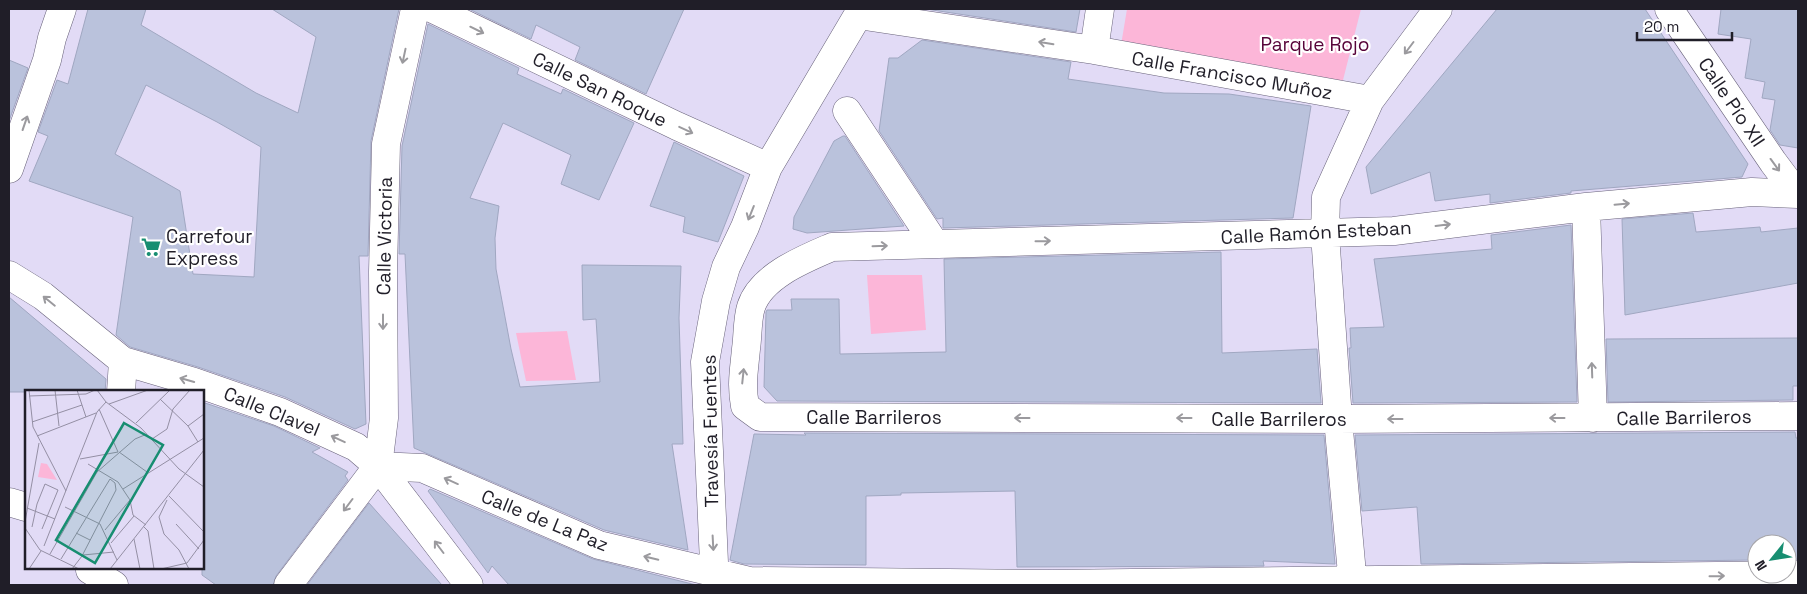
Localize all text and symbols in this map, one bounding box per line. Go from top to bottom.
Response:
scale bar [1637,10,1732,42]
text: 20 m [1644,17,1679,36]
one-way arrow [469,26,484,35]
park label: Parque Rojo [1260,32,1370,57]
one-way arrow [1038,38,1054,48]
one-way arrow [1404,41,1414,55]
street label: Calle San Roque [528,46,671,133]
street label: Calle Francisco Muñoz [1130,46,1334,105]
one-way arrow [399,48,409,64]
street label: Calle Pío XII [1693,53,1771,152]
one-way arrow [21,115,30,131]
one-way arrow [678,126,693,136]
one-way arrow [1770,158,1781,171]
street label: Calle Victoria [371,176,398,296]
one-way arrow [1614,199,1630,209]
one-way arrow [745,205,755,220]
street label: Calle Ramón Esteban [1220,215,1412,250]
one-way arrow [1435,220,1451,230]
place label: Carrefour Express [166,224,252,271]
supermarket icon: Carrefour Express [140,236,162,258]
one-way arrow [1035,237,1051,246]
one-way arrow [872,241,888,251]
one-way arrow [43,295,56,306]
one-way arrow [378,314,388,330]
street label: Travesía Fuentes [697,354,724,508]
one-way arrow [1587,362,1596,378]
one-way arrow [738,368,748,384]
one-way arrow [179,374,195,384]
street label: Calle Clavel [220,381,324,442]
inset map [25,390,204,569]
street label: Calle Barrileros [1616,404,1752,431]
street label: Calle Barrileros [806,405,942,430]
street label: Calle Barrileros [1211,407,1347,432]
one-way arrow [1014,413,1030,423]
one-way arrow [1176,414,1192,423]
one-way arrow [1387,414,1403,424]
one-way arrow [1549,414,1565,423]
one-way arrow [331,433,346,443]
one-way arrow [443,475,458,484]
street label: Calle de La Paz [477,484,612,557]
one-way arrow [343,498,354,511]
one-way arrow [709,534,718,550]
north arrow [1747,534,1797,584]
one-way arrow [434,540,445,553]
one-way arrow [643,553,659,562]
text: N [1751,557,1771,574]
one-way arrow [1708,571,1724,581]

